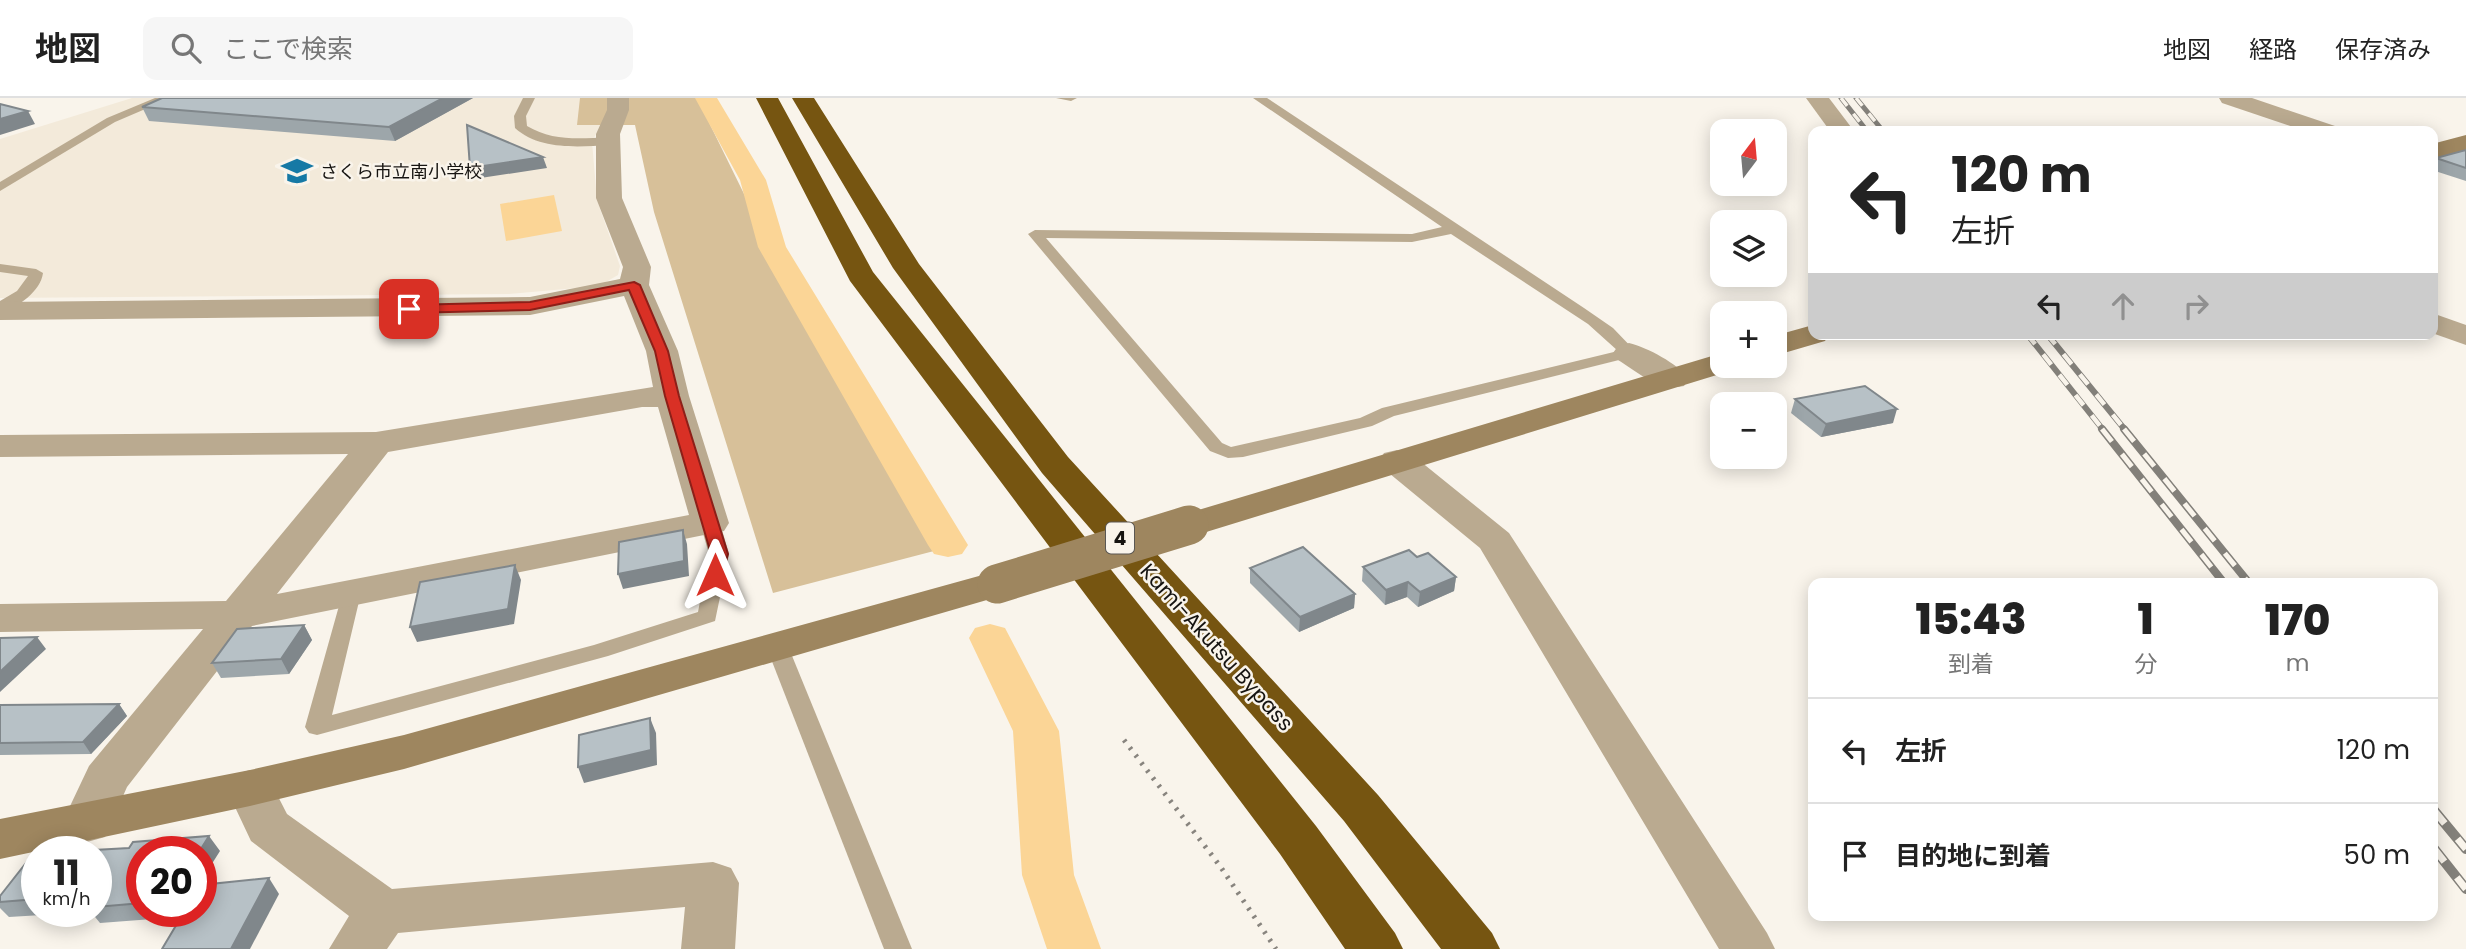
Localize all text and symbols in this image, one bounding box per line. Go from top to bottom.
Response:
search box [143,17,633,80]
text: 地図 [35,25,101,72]
icon: search [167,29,205,67]
text: ここで検索 [223,31,353,67]
text: 地図 [2163,33,2211,66]
text: 経路 [2249,33,2297,66]
text: 保存済み [2335,33,2431,66]
north arrow [1710,119,1787,196]
map controls [1710,119,1787,469]
text: 120 m [1951,141,2092,209]
school or university icon: さくら市立南小学校 [280,154,314,188]
icon: left [1836,154,1927,245]
place label: さくら市立南小学校 [320,159,482,184]
text: 左折 [1951,208,2015,253]
button: layers [1710,210,1787,287]
pin [379,279,439,339]
icon: left [2031,287,2069,325]
icon: ahead [2104,287,2142,325]
icon: right [2177,287,2215,325]
icon: arrive [390,290,428,328]
button: + [1710,301,1787,378]
button: − [1710,392,1787,469]
road number: 4 [1106,522,1134,554]
position arrow [678,538,752,612]
street label: Kami-Akutsu Bypass [1134,557,1300,737]
text: 15:43 [1916,590,2027,649]
text: 1 [2137,590,2154,649]
text: 170 [2265,591,2330,650]
text: m [2286,647,2309,679]
text: 到着 [1948,648,1994,680]
text: 分 [2134,648,2157,680]
icon: left [1836,732,1874,770]
text: 120 m [2337,732,2410,768]
text: 左折 [1895,733,1947,769]
speed limit sign: 20 [126,836,217,927]
icon: arrive [1836,837,1874,875]
text: 50 m [2344,837,2410,873]
text: 目的地に到着 [1895,838,2051,874]
text: 11 [53,848,80,897]
text: km/h [43,886,90,911]

